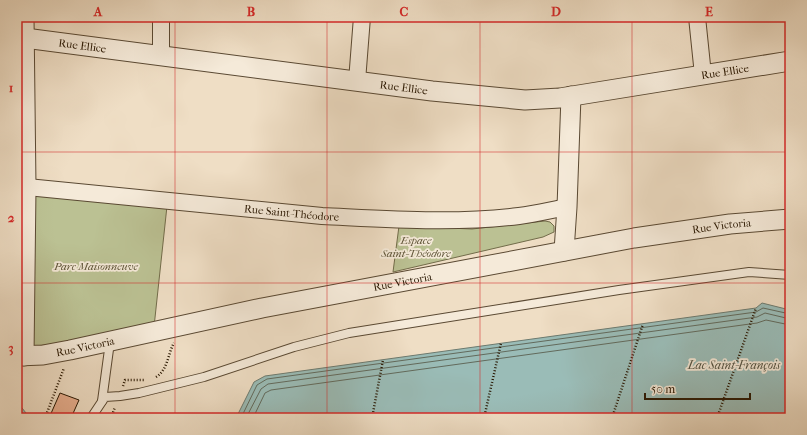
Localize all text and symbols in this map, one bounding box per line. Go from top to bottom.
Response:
text: A [93,4,103,19]
text: B [247,4,256,19]
text: C [400,4,409,19]
text: D [551,4,561,19]
text: E [705,4,713,19]
street label: Rue Ellice [58,36,108,56]
street label: Rue Ellice [700,62,750,82]
street label: Rue Ellice [379,78,429,97]
text: 1 [9,80,14,95]
street label: Rue Saint-Théodore [244,202,340,224]
text: 2 [8,210,15,225]
street label: Rue Victoria [691,216,753,236]
park label: Espace Saint-Théodore [380,234,451,260]
park label: Parc Maisonneuve [53,260,138,273]
street label: Rue Victoria [372,270,434,294]
street label: Rue Victoria [55,334,117,359]
text: 3 [8,340,14,356]
water label: Lac Saint-François [687,358,780,372]
scale bar [645,375,750,401]
text: 50 m [651,382,675,396]

